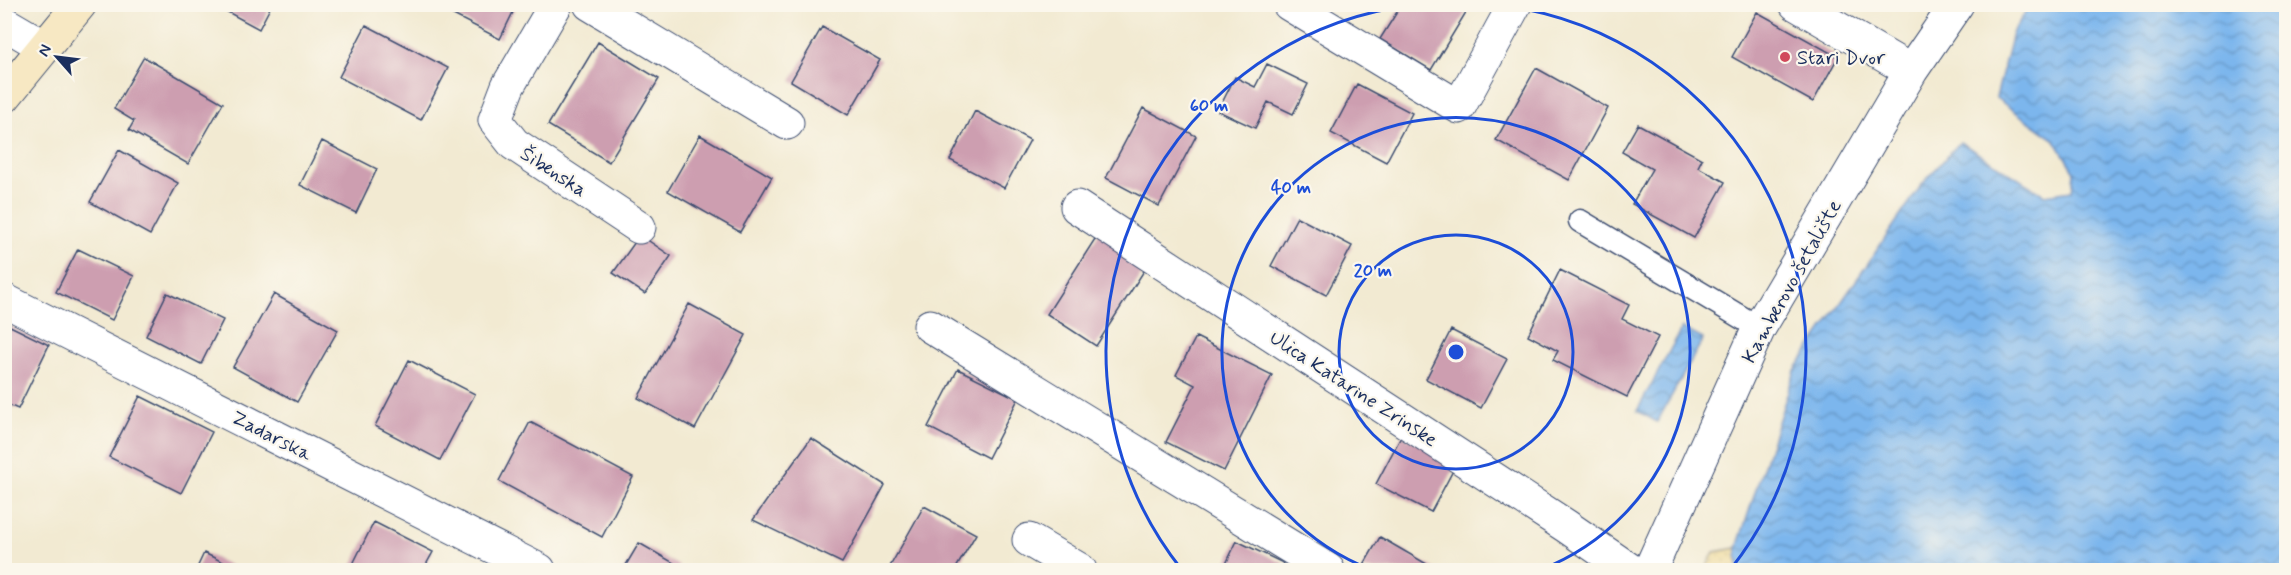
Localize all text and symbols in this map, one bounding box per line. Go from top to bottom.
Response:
north arrow [27,27,87,87]
text: N [33,41,57,60]
place label: Stari Dvor [1797,45,1886,72]
marker: Stari Dvor [1778,50,1792,64]
text: 60 m [1190,94,1228,118]
street label: Šibenska [515,141,592,204]
text: 40 m [1271,176,1311,200]
street label: Kamberovo šetalište [1736,195,1849,368]
text: 20 m [1354,259,1392,283]
street label: Ulica Katarine Zrinske [1264,325,1443,454]
centre of rings [1446,342,1466,362]
street label: Zadarska [227,405,317,468]

